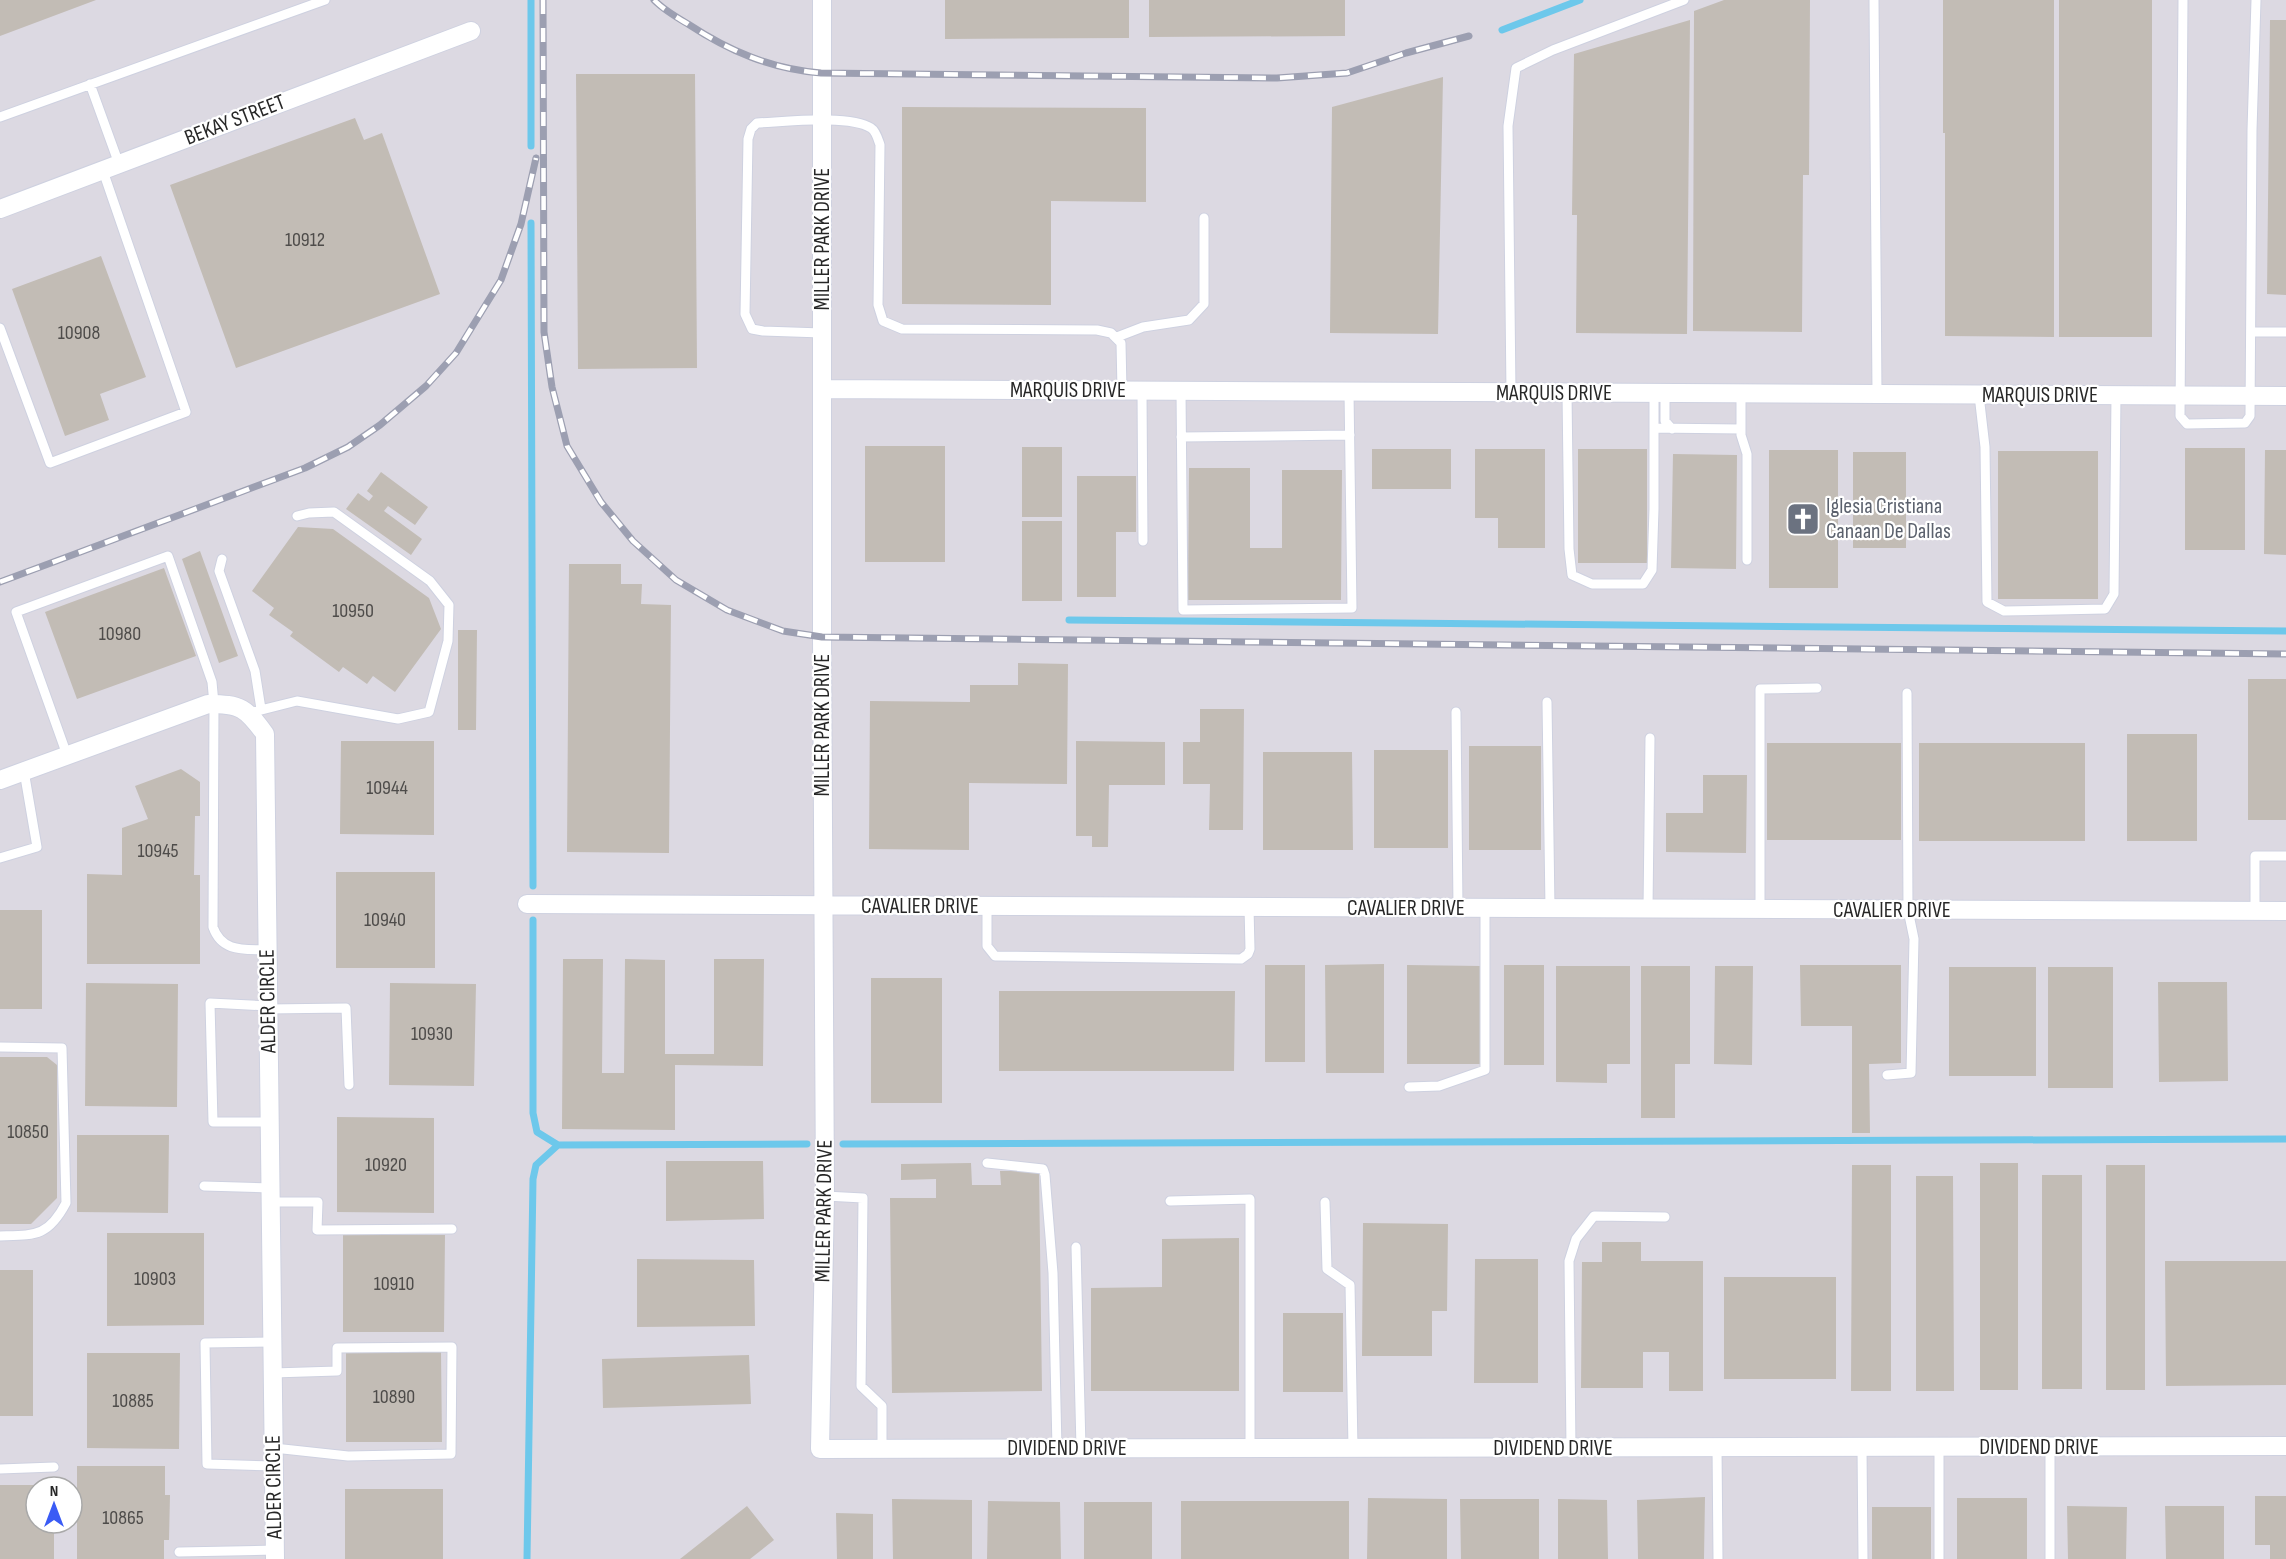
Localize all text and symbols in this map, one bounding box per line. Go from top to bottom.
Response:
street label: BEKAY STREET [181,88,289,151]
street label: MILLER PARK DRIVE [809,168,836,310]
house number: 10912 [285,228,325,252]
house number: 10908 [58,321,100,345]
street label: MARQUIS DRIVE [1010,377,1126,404]
street label: MARQUIS DRIVE [1496,380,1612,407]
street label: MARQUIS DRIVE [1982,382,2098,409]
place label: Iglesia Cristiana Canaan De Dallas [1826,493,1951,545]
church icon: Iglesia Cristiana Canaan De Dallas [1785,501,1821,537]
house number: 10950 [332,599,374,623]
house number: 10980 [99,622,141,646]
street label: MILLER PARK DRIVE [809,654,836,796]
house number: 10944 [366,776,408,800]
house number: 10945 [137,839,179,863]
street label: CAVALIER DRIVE [861,893,979,920]
street label: CAVALIER DRIVE [1347,895,1465,922]
street label: CAVALIER DRIVE [1833,897,1951,924]
house number: 10940 [364,908,406,932]
street label: ALDER CIRCLE [254,949,282,1054]
house number: 10930 [411,1022,453,1046]
house number: 10850 [7,1120,49,1144]
street label: MILLER PARK DRIVE [809,1139,839,1283]
house number: 10920 [365,1153,407,1177]
house number: 10903 [134,1267,176,1291]
house number: 10910 [374,1272,414,1296]
house number: 10890 [373,1385,415,1409]
house number: 10885 [112,1389,154,1413]
street label: DIVIDEND DRIVE [1979,1434,2099,1461]
street label: ALDER CIRCLE [260,1435,288,1540]
street label: DIVIDEND DRIVE [1007,1435,1127,1462]
street label: DIVIDEND DRIVE [1493,1435,1613,1462]
north arrow [24,1475,84,1535]
text: N [50,1482,58,1501]
house number: 10865 [102,1506,144,1530]

